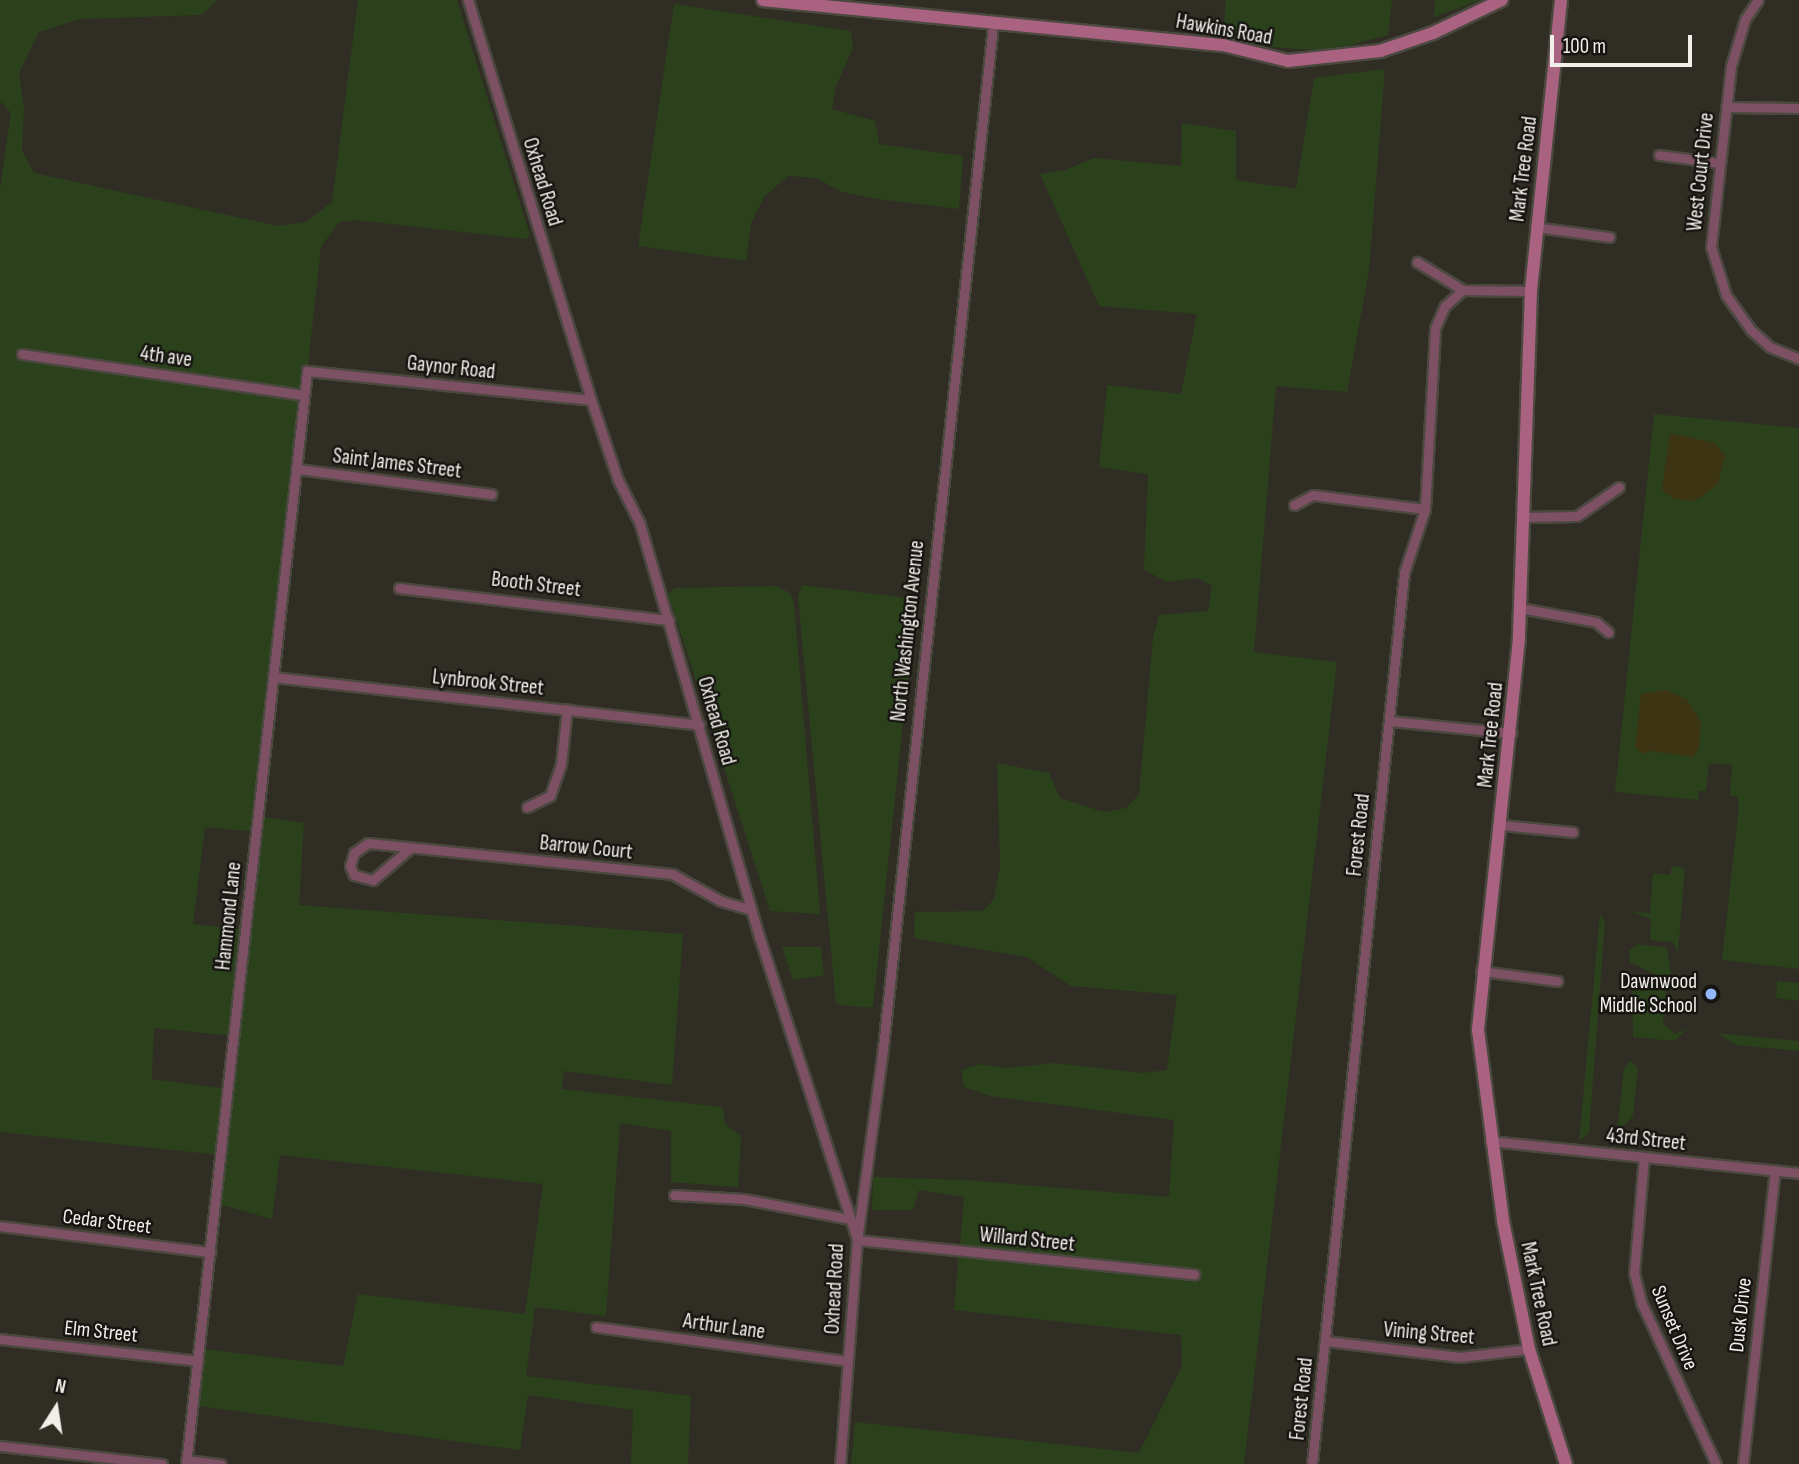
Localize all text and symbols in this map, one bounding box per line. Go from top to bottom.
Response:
street label: Hawkins Road [1174,9,1274,51]
scale bar [1554,21,1696,65]
text: 100 m [1563,34,1606,59]
street label: West Court Drive [1682,111,1720,233]
street label: Mark Tree Road [1505,115,1543,223]
street label: Oxhead Road [517,135,567,229]
street label: 4th ave [139,341,193,373]
street label: Gaynor Road [406,351,496,385]
street label: Saint James Street [331,444,463,484]
street label: North Washington Avenue [886,539,930,723]
street label: Booth Street [490,567,582,603]
street label: Lynbrook Street [431,665,545,701]
street label: Oxhead Road [691,674,741,768]
street label: Mark Tree Road [1473,681,1509,789]
street label: Forest Road [1342,793,1376,877]
street label: Barrow Court [538,831,634,865]
street label: Hammond Lane [211,861,247,971]
place label: Dawnwood Middle School [1600,969,1697,1019]
marker: Dawnwood Middle School [1703,986,1719,1002]
street label: 43rd Street [1605,1123,1687,1157]
street label: Cedar Street [61,1204,153,1240]
street label: Willard Street [978,1222,1076,1258]
street label: Mark Tree Road [1515,1240,1561,1348]
street label: Oxhead Road [820,1243,850,1335]
street label: Dusk Drive [1725,1277,1757,1353]
street label: Sunset Drive [1645,1282,1703,1374]
street label: Arthur Lane [681,1309,767,1345]
street label: Elm Street [63,1316,139,1348]
street label: Vining Street [1382,1317,1476,1351]
street label: Forest Road [1285,1357,1319,1441]
north arrow [21,1373,91,1443]
text: N [53,1375,68,1399]

